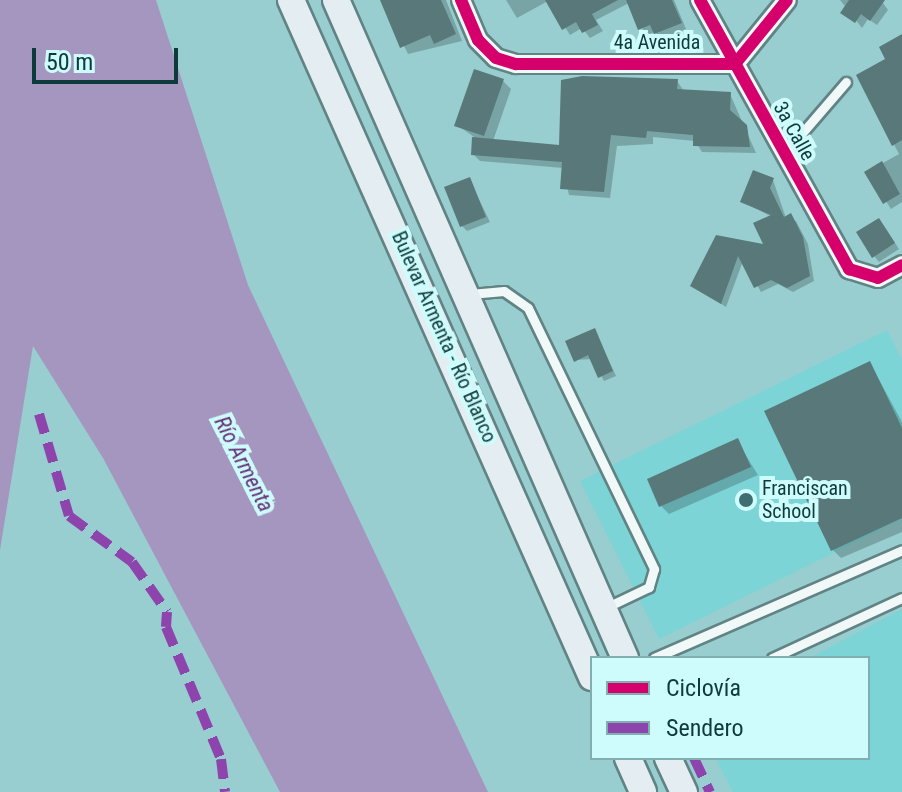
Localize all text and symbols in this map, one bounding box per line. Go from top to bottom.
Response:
street label: 4a Avenida [614,30,700,54]
scale bar [36,32,182,82]
text: 50 m [46,48,93,76]
street label: 3a Calle [768,97,820,165]
street label: Bulevar Armenta - Río Blanco [387,228,501,446]
water label: Río Armenta [209,412,279,516]
place label: Franciscan School [762,476,848,523]
marker: Franciscan School [737,491,755,509]
legend [590,656,870,760]
text: Ciclovía [666,674,741,702]
text: Sendero [666,714,744,742]

